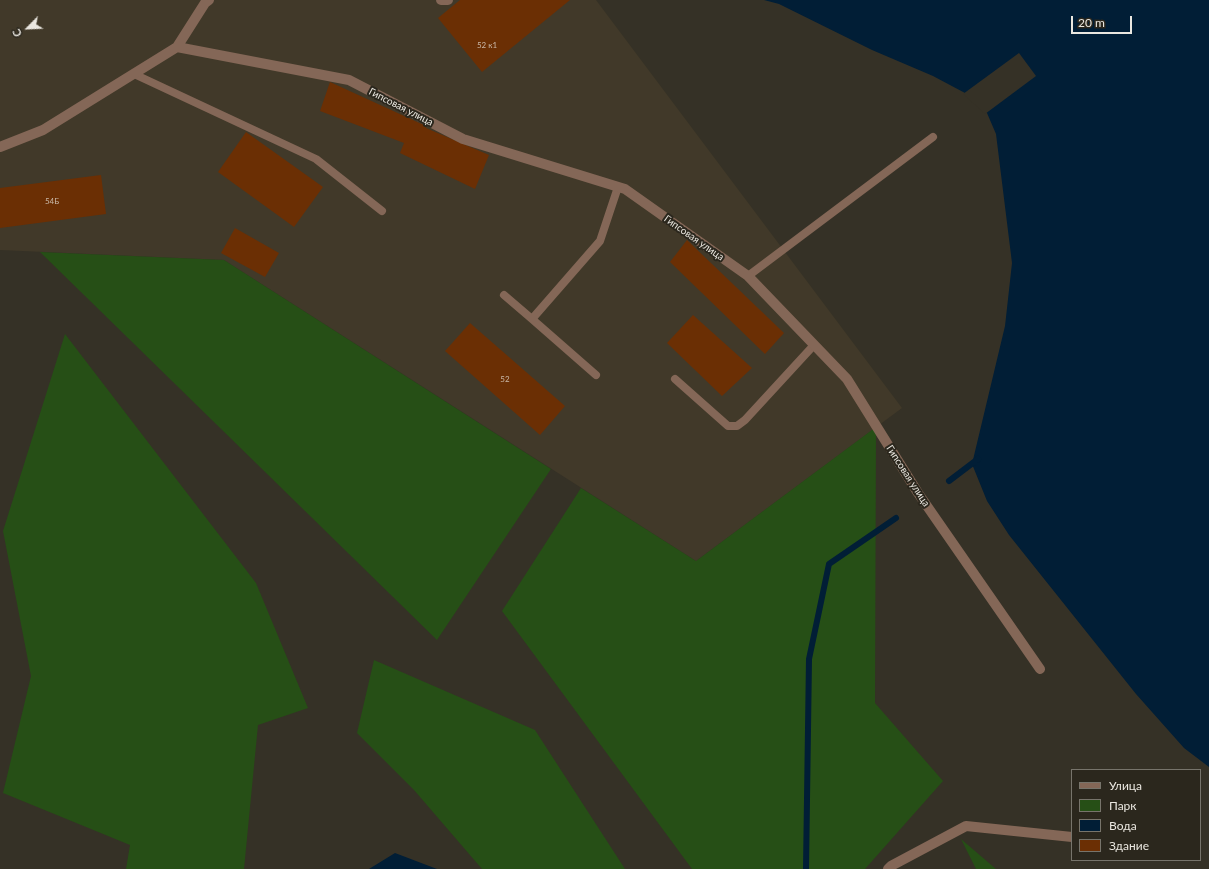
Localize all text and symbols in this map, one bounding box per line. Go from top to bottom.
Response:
north arrow [8,8,48,48]
scale bar [1073,8,1134,34]
text: 20 m [1078,15,1105,30]
text: С [9,27,24,39]
house number: 52 к1 [477,40,497,50]
street label: Гипсовая улица [367,86,435,128]
house number: 54Б [45,196,59,206]
street label: Гипсовая улица [662,213,726,263]
house number: 52 [500,374,510,384]
street label: Гипсовая улица [884,443,932,509]
legend [1071,769,1201,861]
text: Улица [1109,778,1142,793]
text: Парк [1109,798,1137,813]
text: Вода [1109,818,1137,833]
text: Здание [1109,838,1149,853]

